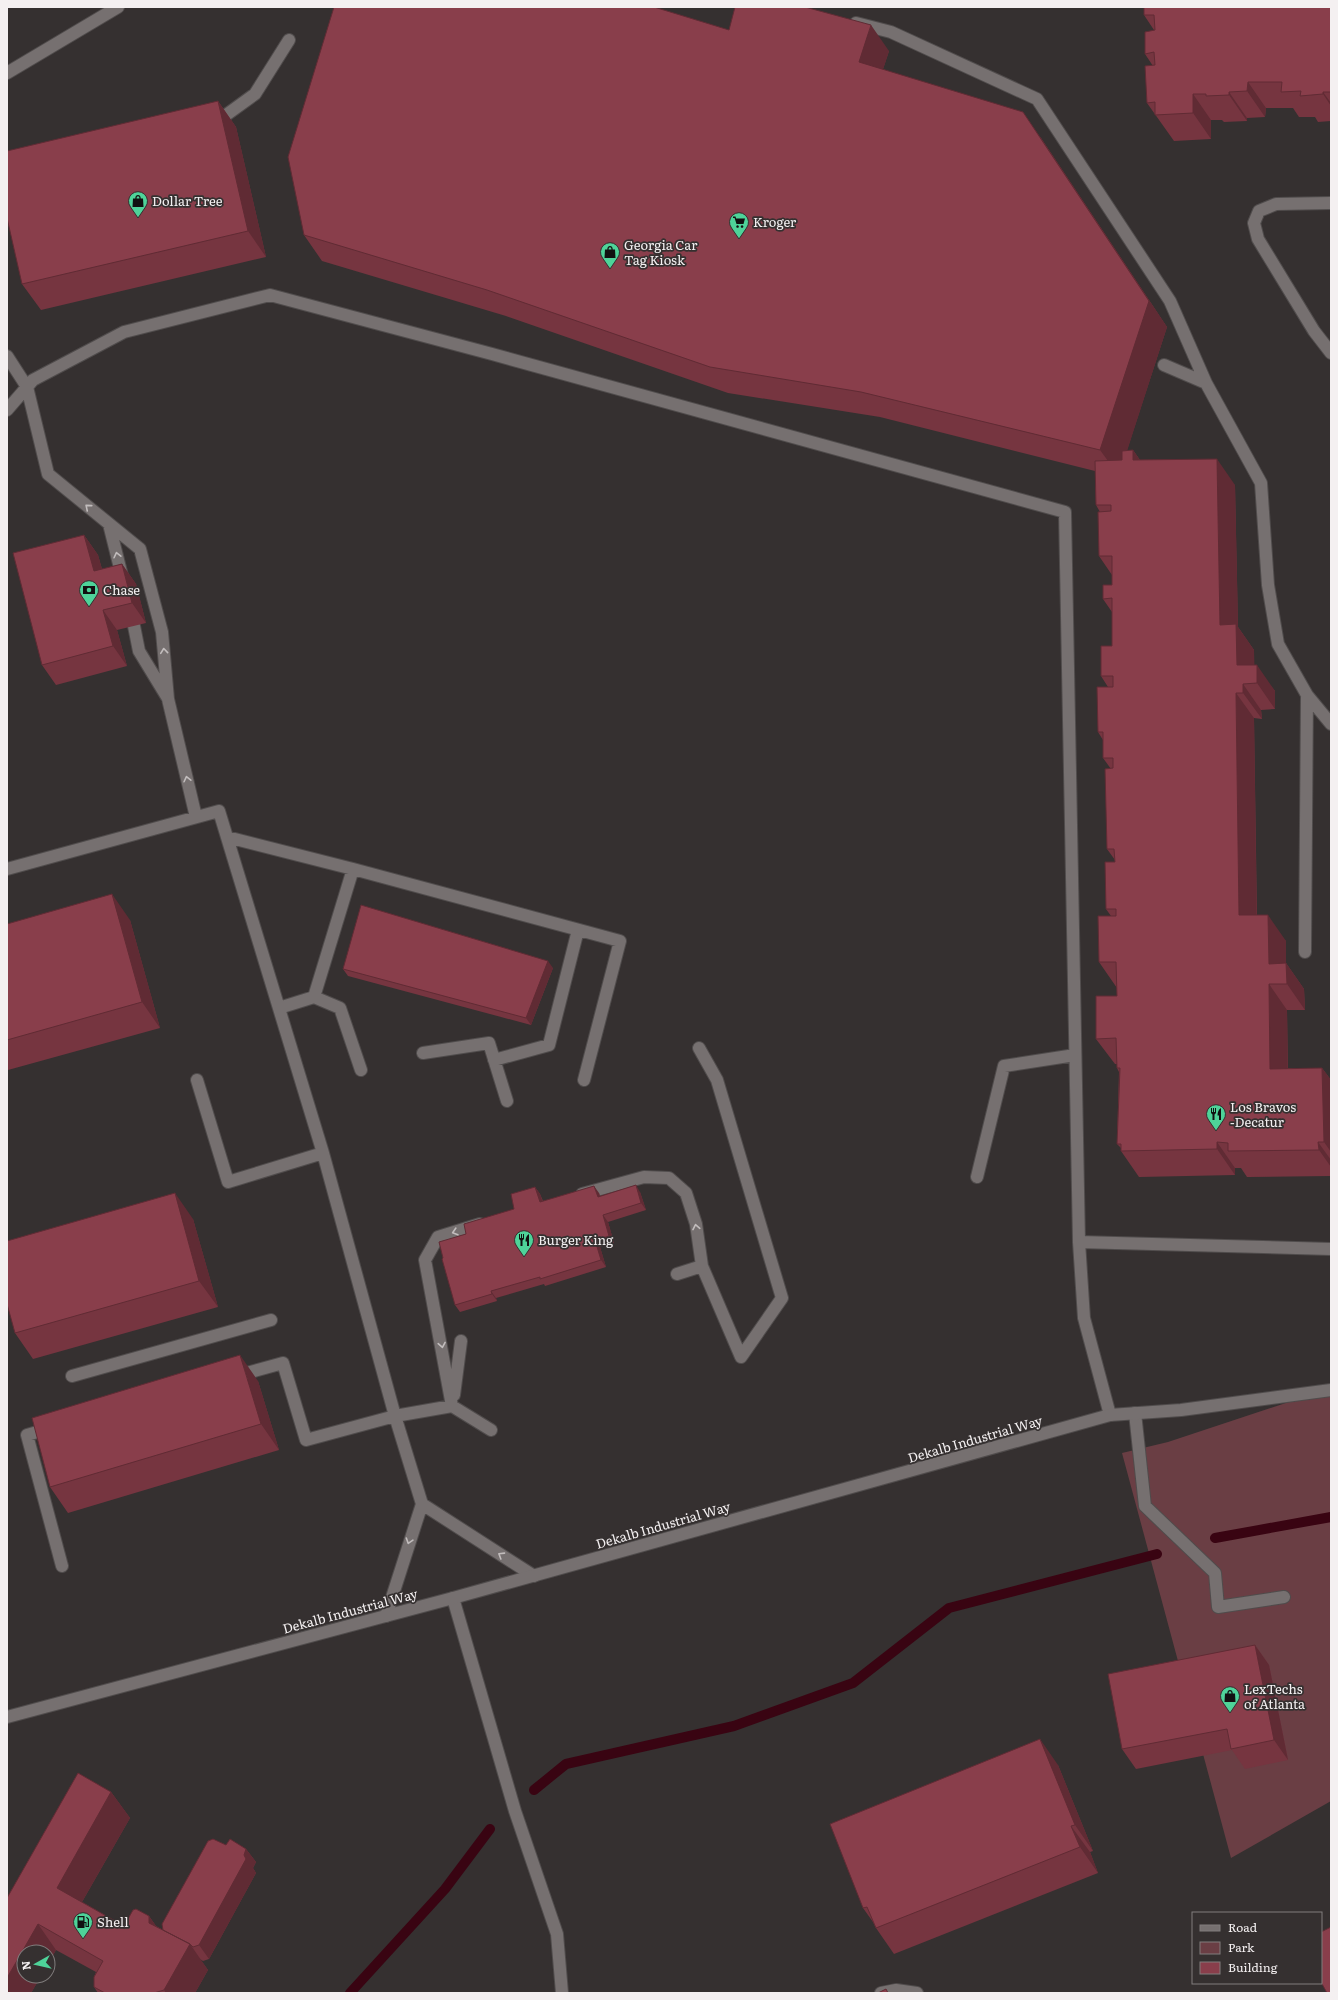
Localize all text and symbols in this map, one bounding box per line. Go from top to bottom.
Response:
shop icon: Dollar Tree [127,190,149,218]
place label: Dollar Tree [152,191,223,210]
supermarket icon: Kroger [728,211,750,239]
place label: Kroger [753,212,797,231]
place label: Georgia Car Tag Kiosk [624,235,698,269]
shop icon: Georgia Car Tag Kiosk [599,241,621,269]
one-way arrow [86,504,93,511]
one-way arrow [113,552,121,559]
bank icon: Chase [78,579,100,607]
place label: Chase [103,580,140,599]
one-way arrow [159,648,168,654]
one-way arrow [183,776,191,782]
place label: Los Bravos -Decatur [1230,1097,1296,1131]
restaurant icon: Los Bravos -Decatur [1205,1103,1227,1131]
one-way arrow [692,1224,701,1230]
one-way arrow [451,1227,458,1236]
restaurant icon: Burger King [513,1229,535,1257]
place label: Burger King [538,1230,614,1249]
one-way arrow [437,1342,445,1348]
street label: Dekalb Industrial Way [905,1410,1045,1467]
street label: Dekalb Industrial Way [593,1496,733,1553]
one-way arrow [405,1537,414,1544]
one-way arrow [498,1552,505,1559]
street label: Dekalb Industrial Way [280,1583,420,1638]
place label: LexTechs of Atlanta [1244,1679,1305,1713]
shop icon: LexTechs of Atlanta [1219,1685,1241,1713]
fuel station icon: Shell [72,1911,94,1939]
place label: Shell [97,1912,129,1931]
legend [1192,1912,1322,1984]
text: Road [1228,1918,1258,1936]
text: Park [1228,1938,1255,1956]
north arrow [16,1944,56,1984]
text: Building [1228,1958,1278,1976]
text: N [17,1960,34,1971]

